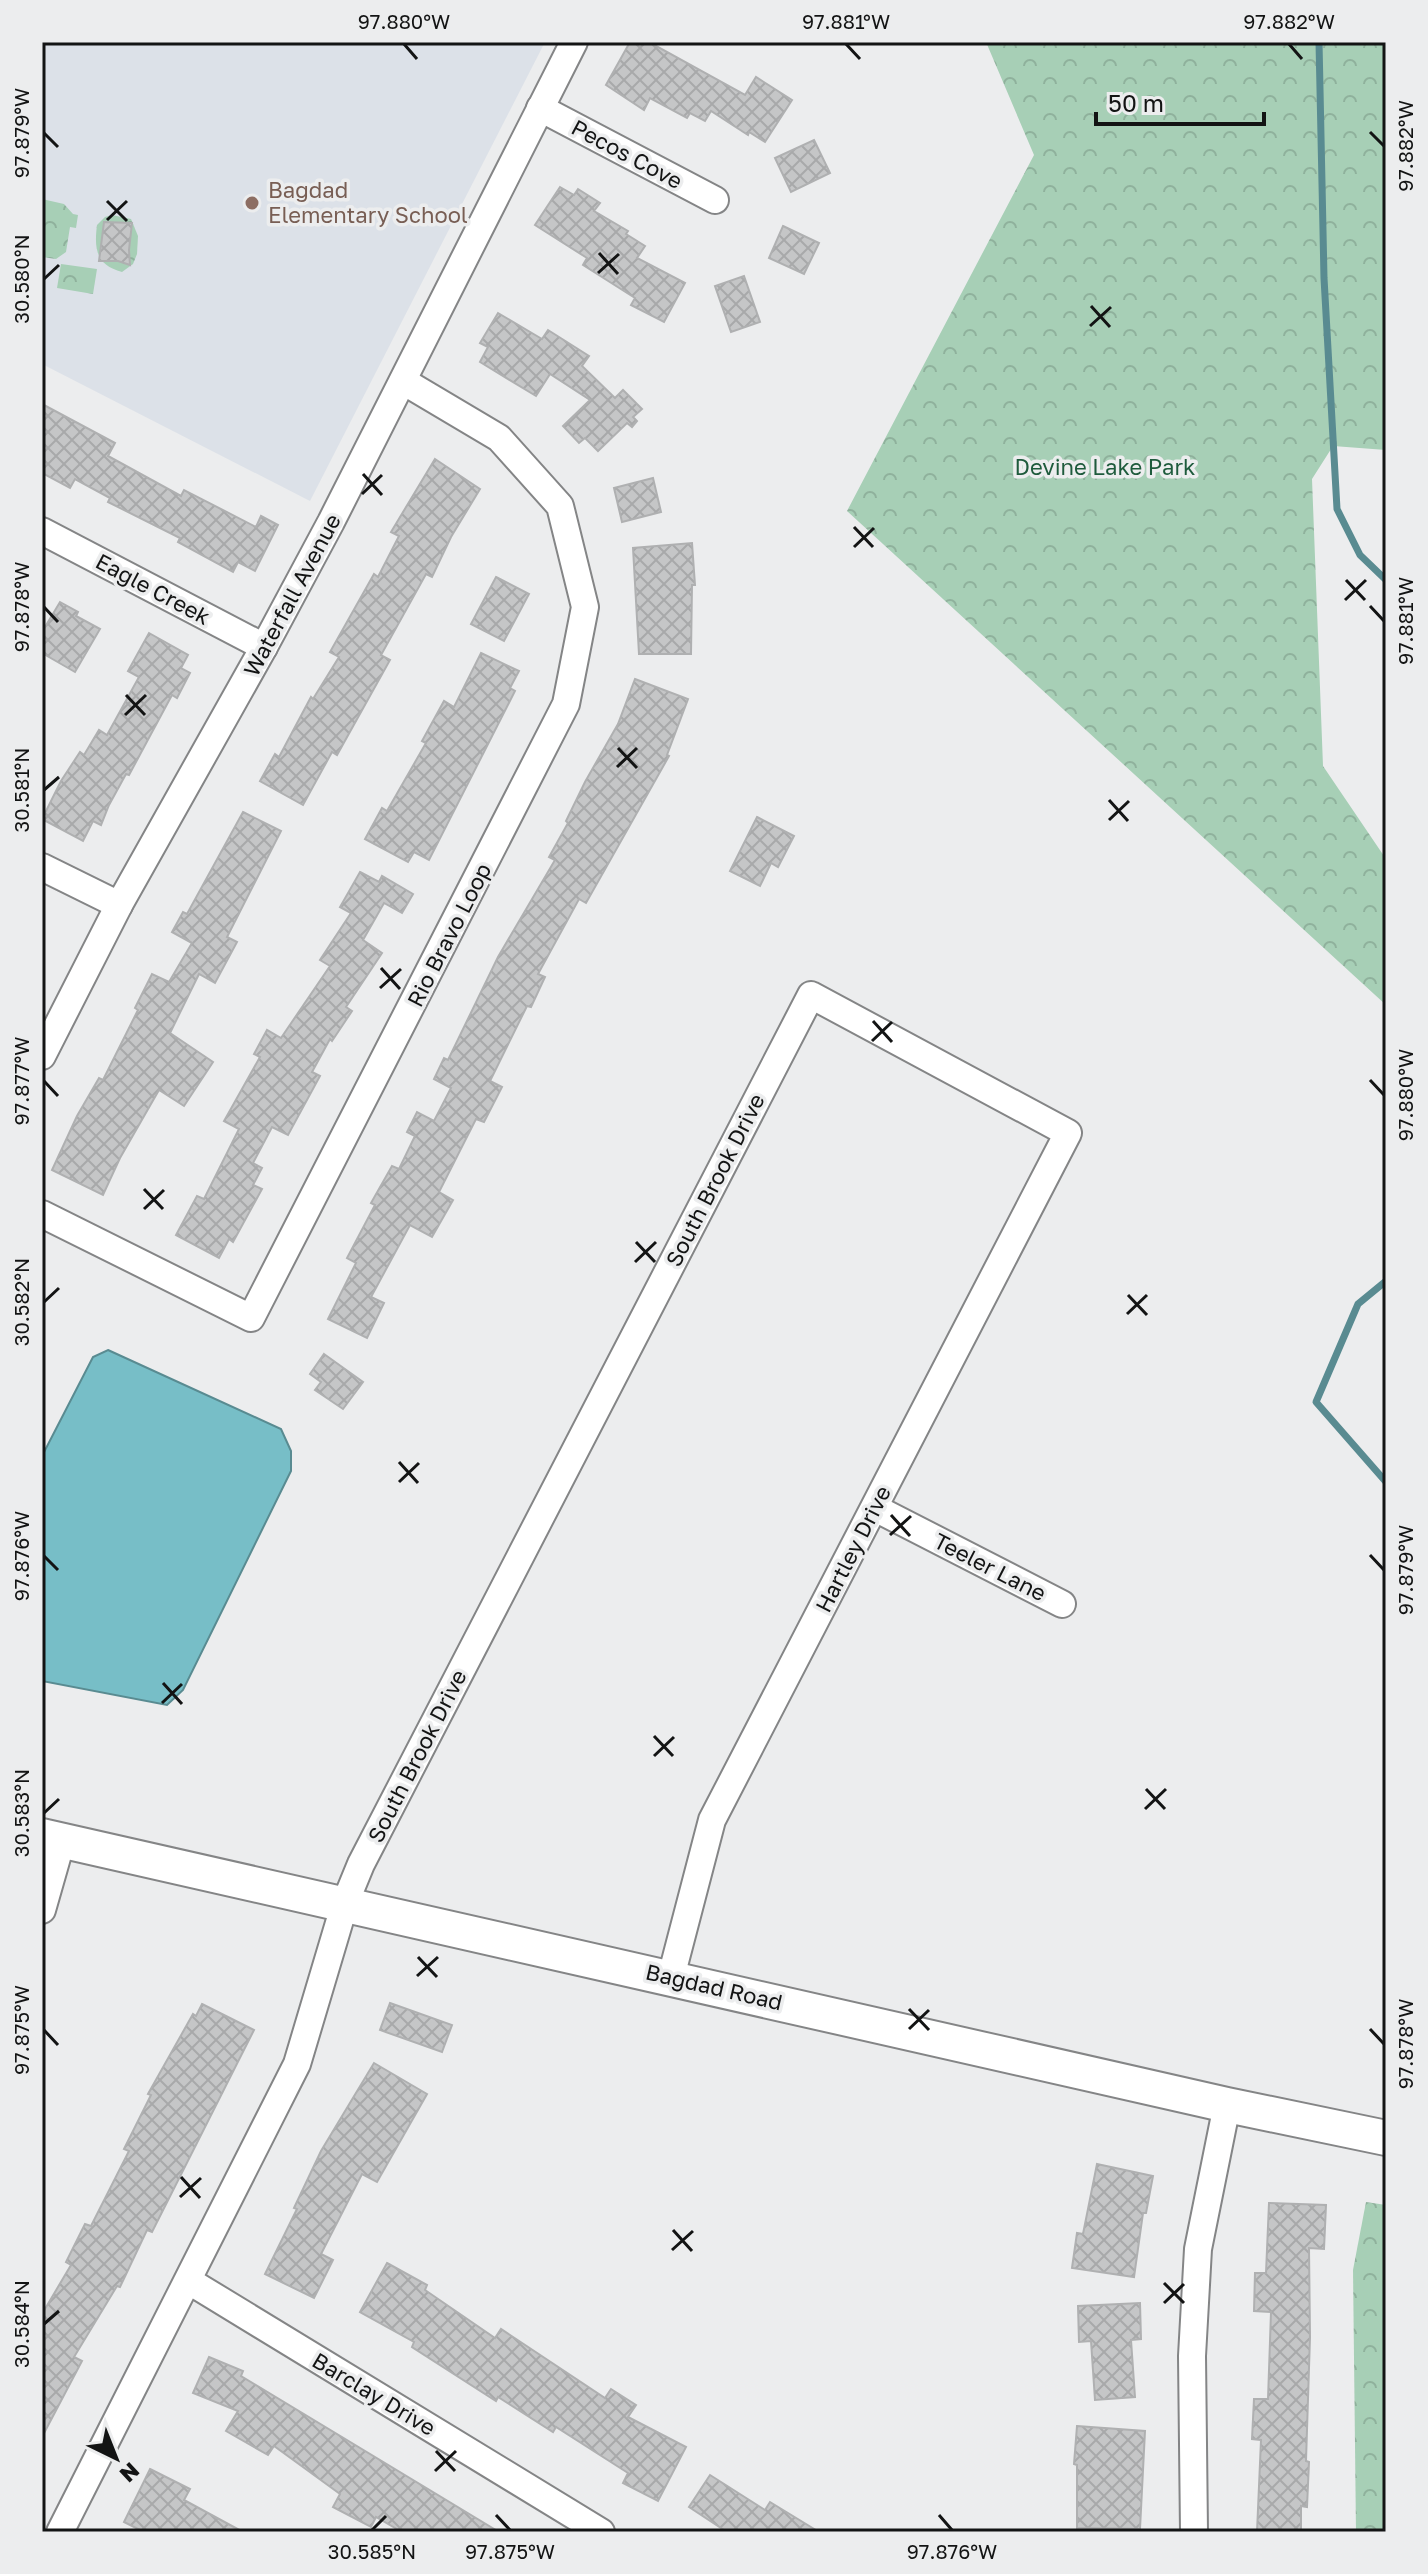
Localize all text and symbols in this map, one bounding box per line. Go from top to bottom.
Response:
text: 97.880°W [358,9,450,33]
text: 97.881°W [802,9,890,33]
text: 97.882°W [1243,9,1335,33]
scale bar [1096,76,1264,126]
text: 97.879°W [9,88,33,178]
text: 50 m [1108,88,1164,117]
text: 97.882°W [1393,100,1417,192]
street label: Pecos Cove [567,113,687,194]
place label: Bagdad Elementary School [268,176,468,228]
marker: Bagdad Elementary School [243,194,261,212]
text: 30.580°N [9,234,33,324]
park label: Devine Lake Park [1015,453,1195,480]
street label: Waterfall Avenue [237,509,346,681]
street label: Eagle Creek [91,547,215,630]
text: 97.878°W [9,562,33,652]
text: 97.881°W [1393,577,1417,665]
text: 30.581°N [9,748,33,833]
street label: Rio Bravo Loop [401,858,496,1011]
text: 97.877°W [9,1036,33,1126]
text: 97.880°W [1393,1049,1417,1141]
street label: South Brook Drive [659,1089,770,1271]
text: 30.582°N [9,1258,33,1346]
street label: Hartley Drive [809,1481,896,1617]
text: 97.876°W [9,1511,33,1601]
text: 97.879°W [1393,1525,1417,1615]
street label: Teeler Lane [930,1527,1051,1606]
street label: South Brook Drive [361,1665,472,1847]
text: 30.583°N [9,1769,33,1857]
street label: Bagdad Road [643,1958,785,2015]
text: 97.875°W [9,1985,33,2075]
text: 97.878°W [1393,1999,1417,2089]
text: 30.584°N [9,2280,33,2368]
street label: Barclay Drive [308,2346,441,2441]
north arrow [76,2418,156,2498]
text: N [115,2457,145,2489]
text: 30.585°N [328,2539,416,2563]
text: 97.875°W [465,2539,555,2563]
text: 97.876°W [907,2539,997,2563]

